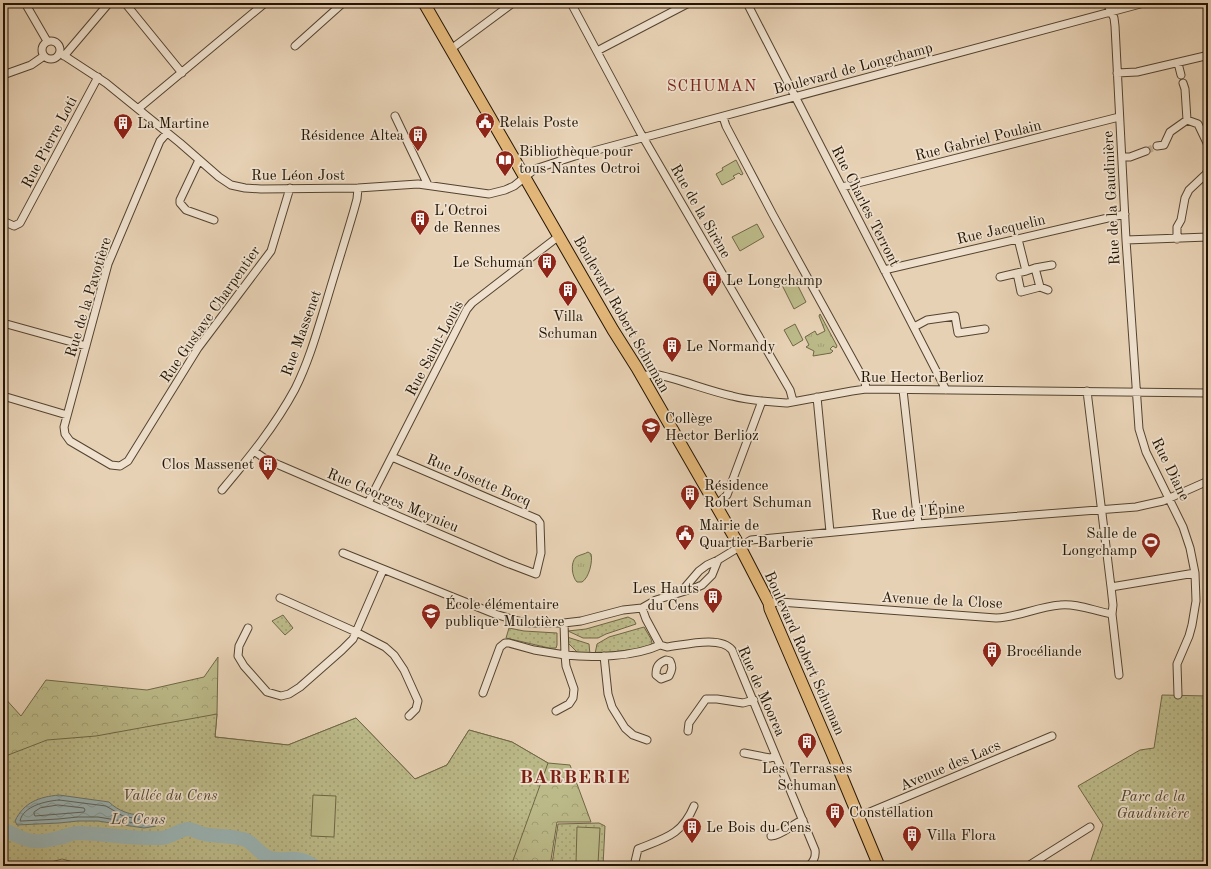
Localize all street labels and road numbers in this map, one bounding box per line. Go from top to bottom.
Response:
street label: Boulevard de Longchamp [772,41,935,98]
street label: Rue Pierre Loti [20,95,81,191]
street label: Rue Gabriel Poulain [914,119,1043,164]
street label: Rue de la Gaudinière [1101,130,1124,266]
street label: Rue Charles Terront [828,144,902,269]
street label: Rue de la Sirène [667,162,733,261]
street label: Rue Léon Jost [251,169,345,184]
street label: Rue Jacquelin [956,213,1047,248]
street label: Boulevard Robert Schuman [570,234,672,395]
street label: Rue de la Pavotière [64,235,115,359]
street label: Rue Gustave Charpentier [158,244,264,386]
street label: Rue Massenet [280,289,325,378]
street label: Rue Saint-Louis [404,299,467,399]
street label: Rue Hector Berlioz [860,371,984,386]
street label: Rue Diane [1148,436,1191,504]
street label: Rue Josette Bocq [424,453,533,510]
street label: Rue Georges Meynieu [324,467,460,536]
street label: Rue de l'Épine [871,498,966,524]
street label: Boulevard Robert Schuman [761,569,847,738]
street label: Avenue de la Close [881,591,1003,612]
street label: Rue de Moorea [734,644,787,739]
street label: Avenue des Lacs [898,738,1003,794]

